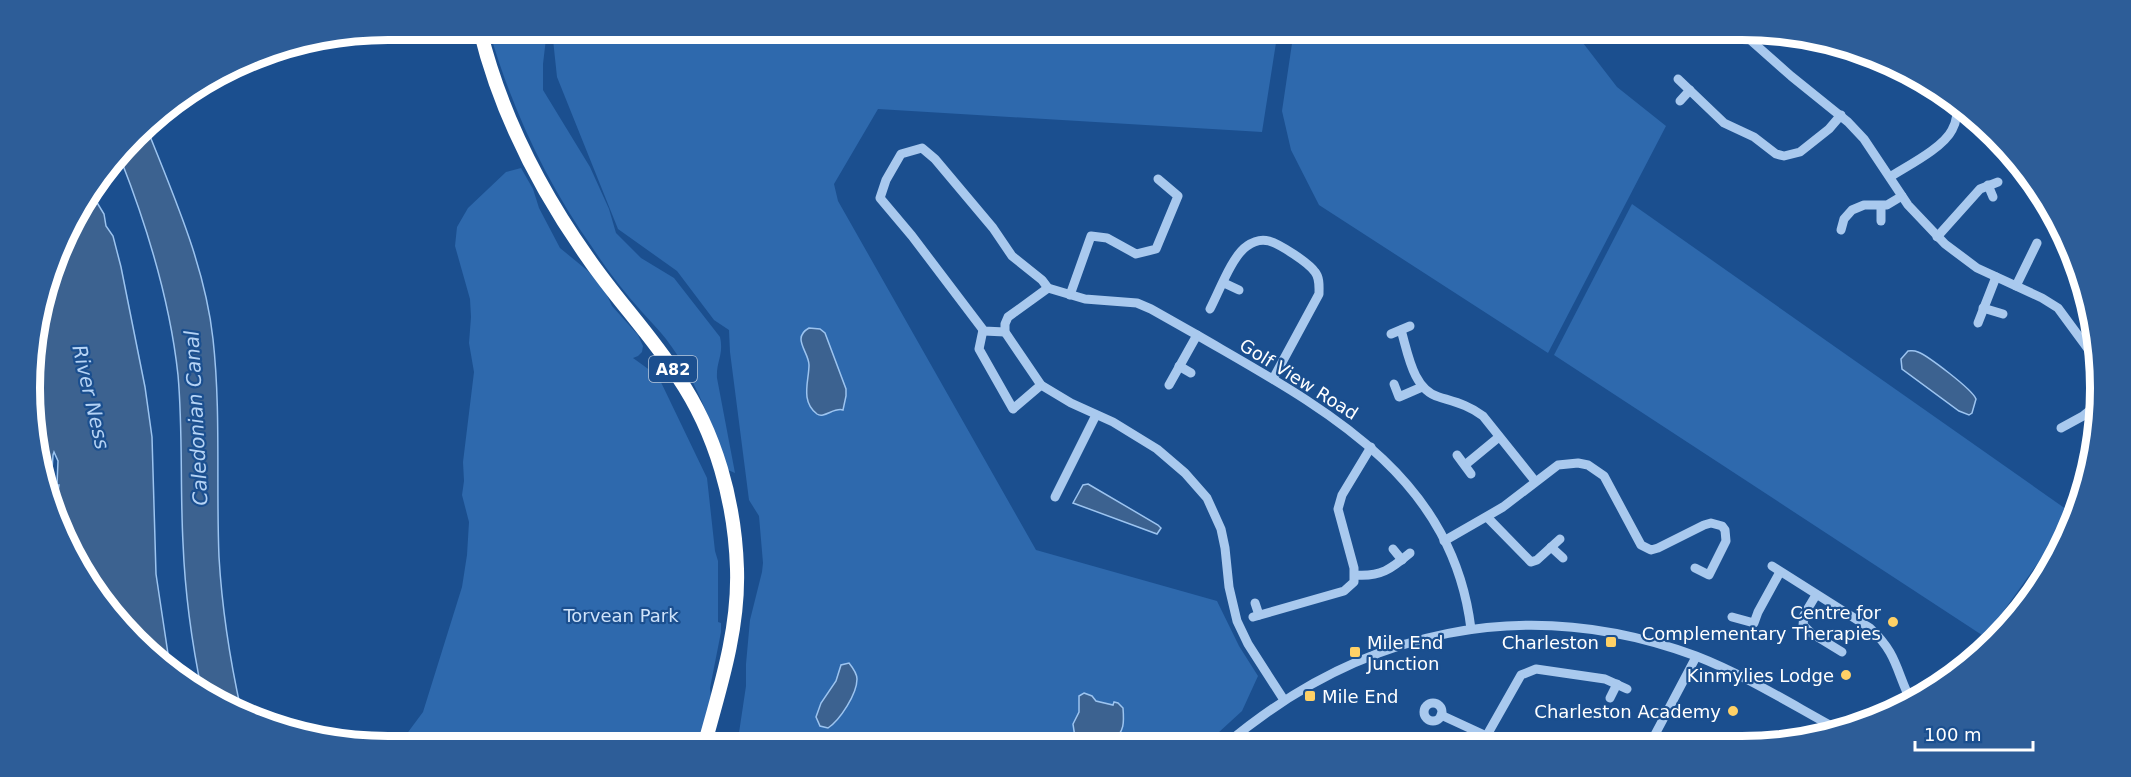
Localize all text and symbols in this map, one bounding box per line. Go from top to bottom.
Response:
water label: Caledonian Canal [179,329,213,506]
street label: Golf View Road [1236,334,1362,424]
water label: River Ness [67,343,115,451]
road number: A82 [649,356,697,382]
place label: Centre for Complementary Therapies [1642,602,1882,644]
park label: Torvean Park [562,605,679,626]
marker: Centre for Complementary Therapies [1886,615,1900,629]
place label: Mile End Junction [1366,632,1444,674]
place label: Charleston [1502,632,1599,653]
marker: Charleston [1604,635,1618,649]
marker: Mile End Junction [1348,645,1362,659]
place label: Kinmylies Lodge [1687,665,1834,686]
marker: Kinmylies Lodge [1839,668,1853,682]
place label: Mile End [1322,686,1399,707]
marker: Mile End [1303,689,1317,703]
place label: Charleston Academy [1534,701,1721,722]
marker: Charleston Academy [1726,704,1740,718]
scale bar [1915,714,2034,752]
text: 100 m [1924,724,1982,745]

